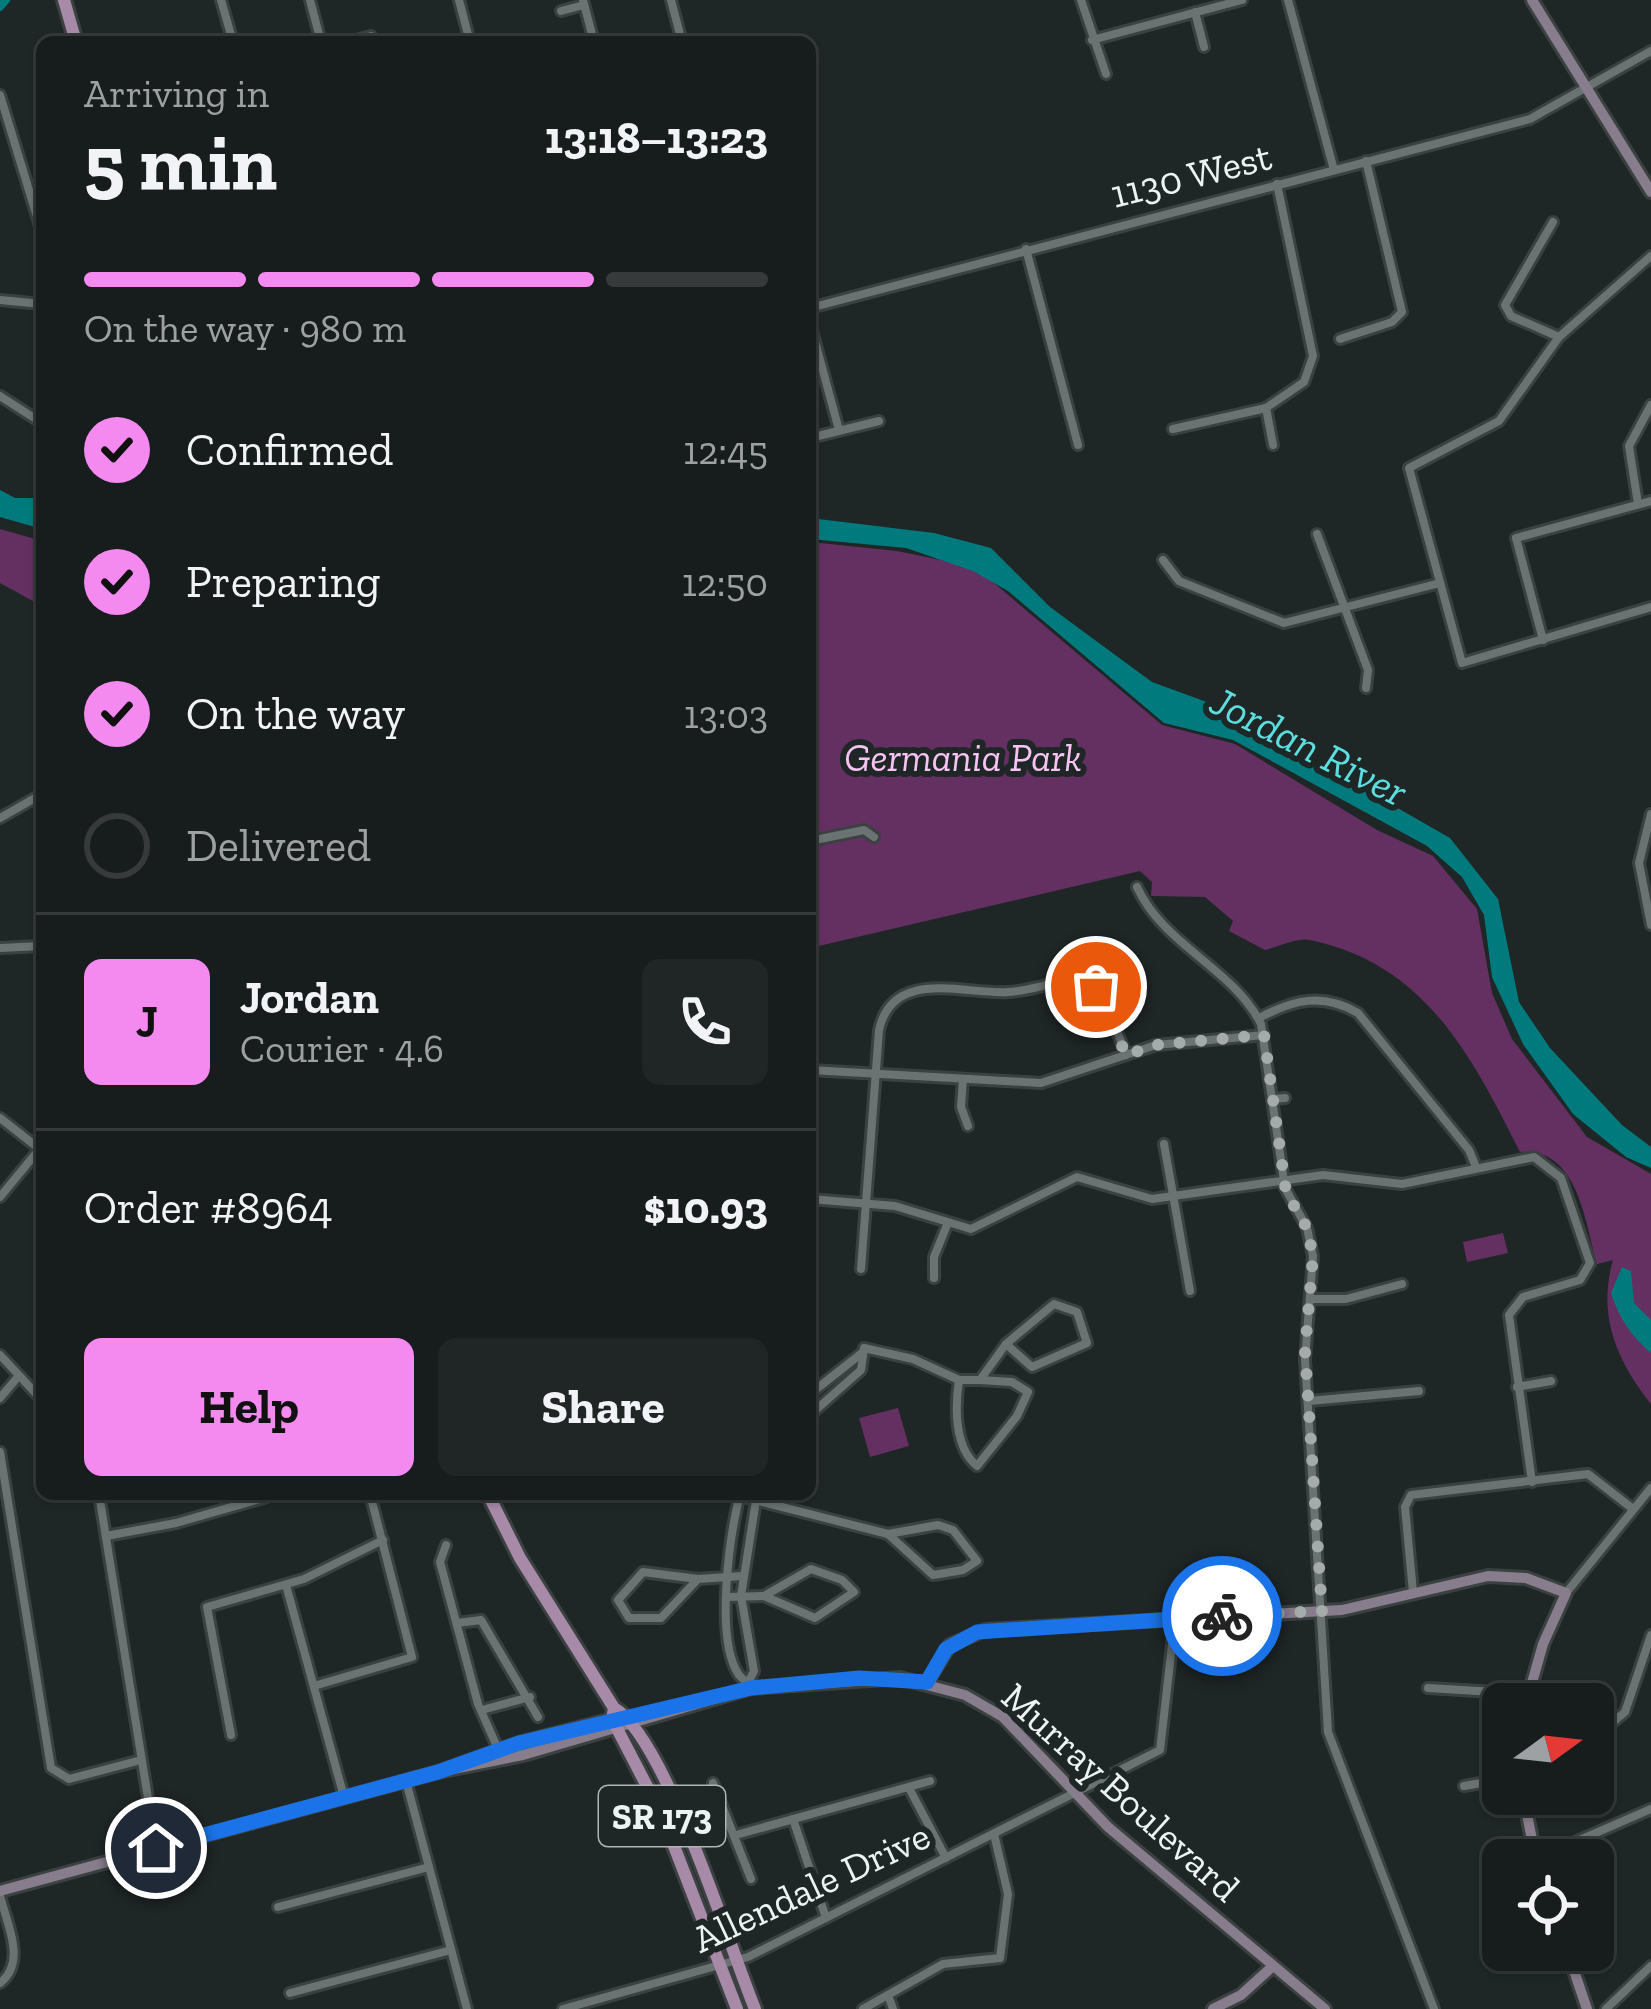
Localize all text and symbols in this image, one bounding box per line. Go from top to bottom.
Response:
text: Arriving in [84,70,269,117]
text: 13:18–13:23 [545,111,768,165]
text: 5 min [84,115,277,209]
street label: 1130 West [1106,132,1277,218]
text: On the way · 980 m [84,305,406,352]
icon: check [84,417,150,483]
text: Confirmed [186,423,393,477]
text: 12:45 [683,427,768,474]
icon: check [84,549,150,615]
text: Preparing [186,555,380,609]
text: 12:50 [682,559,768,606]
water label: Jordan River [1201,674,1416,817]
icon: check [84,681,150,747]
text: On the way [186,687,405,741]
text: 13:03 [684,691,768,738]
park label: Germania Park [844,734,1082,781]
text: Delivered [186,819,371,873]
pin [1045,936,1147,1038]
icon: bag [1063,954,1129,1020]
button: phone [642,959,768,1085]
text: Jordan [240,971,379,1025]
text: J [136,995,158,1049]
text: Courier · 4.6 [240,1025,444,1072]
text: Order #8964 [84,1181,333,1235]
text: $10.93 [643,1181,768,1235]
button: Help [84,1338,414,1476]
button: Share [438,1338,768,1476]
courier [1162,1556,1282,1676]
icon: bike [1189,1583,1255,1649]
street label: Murray Boulevard [992,1673,1250,1911]
north arrow [1482,1683,1614,1815]
map controls [1482,1683,1614,1971]
road number: SR 173 [599,1786,725,1846]
pin [105,1797,207,1899]
street label: Allendale Drive [685,1812,937,1962]
icon: home [123,1815,189,1881]
button: locate [1482,1839,1614,1971]

